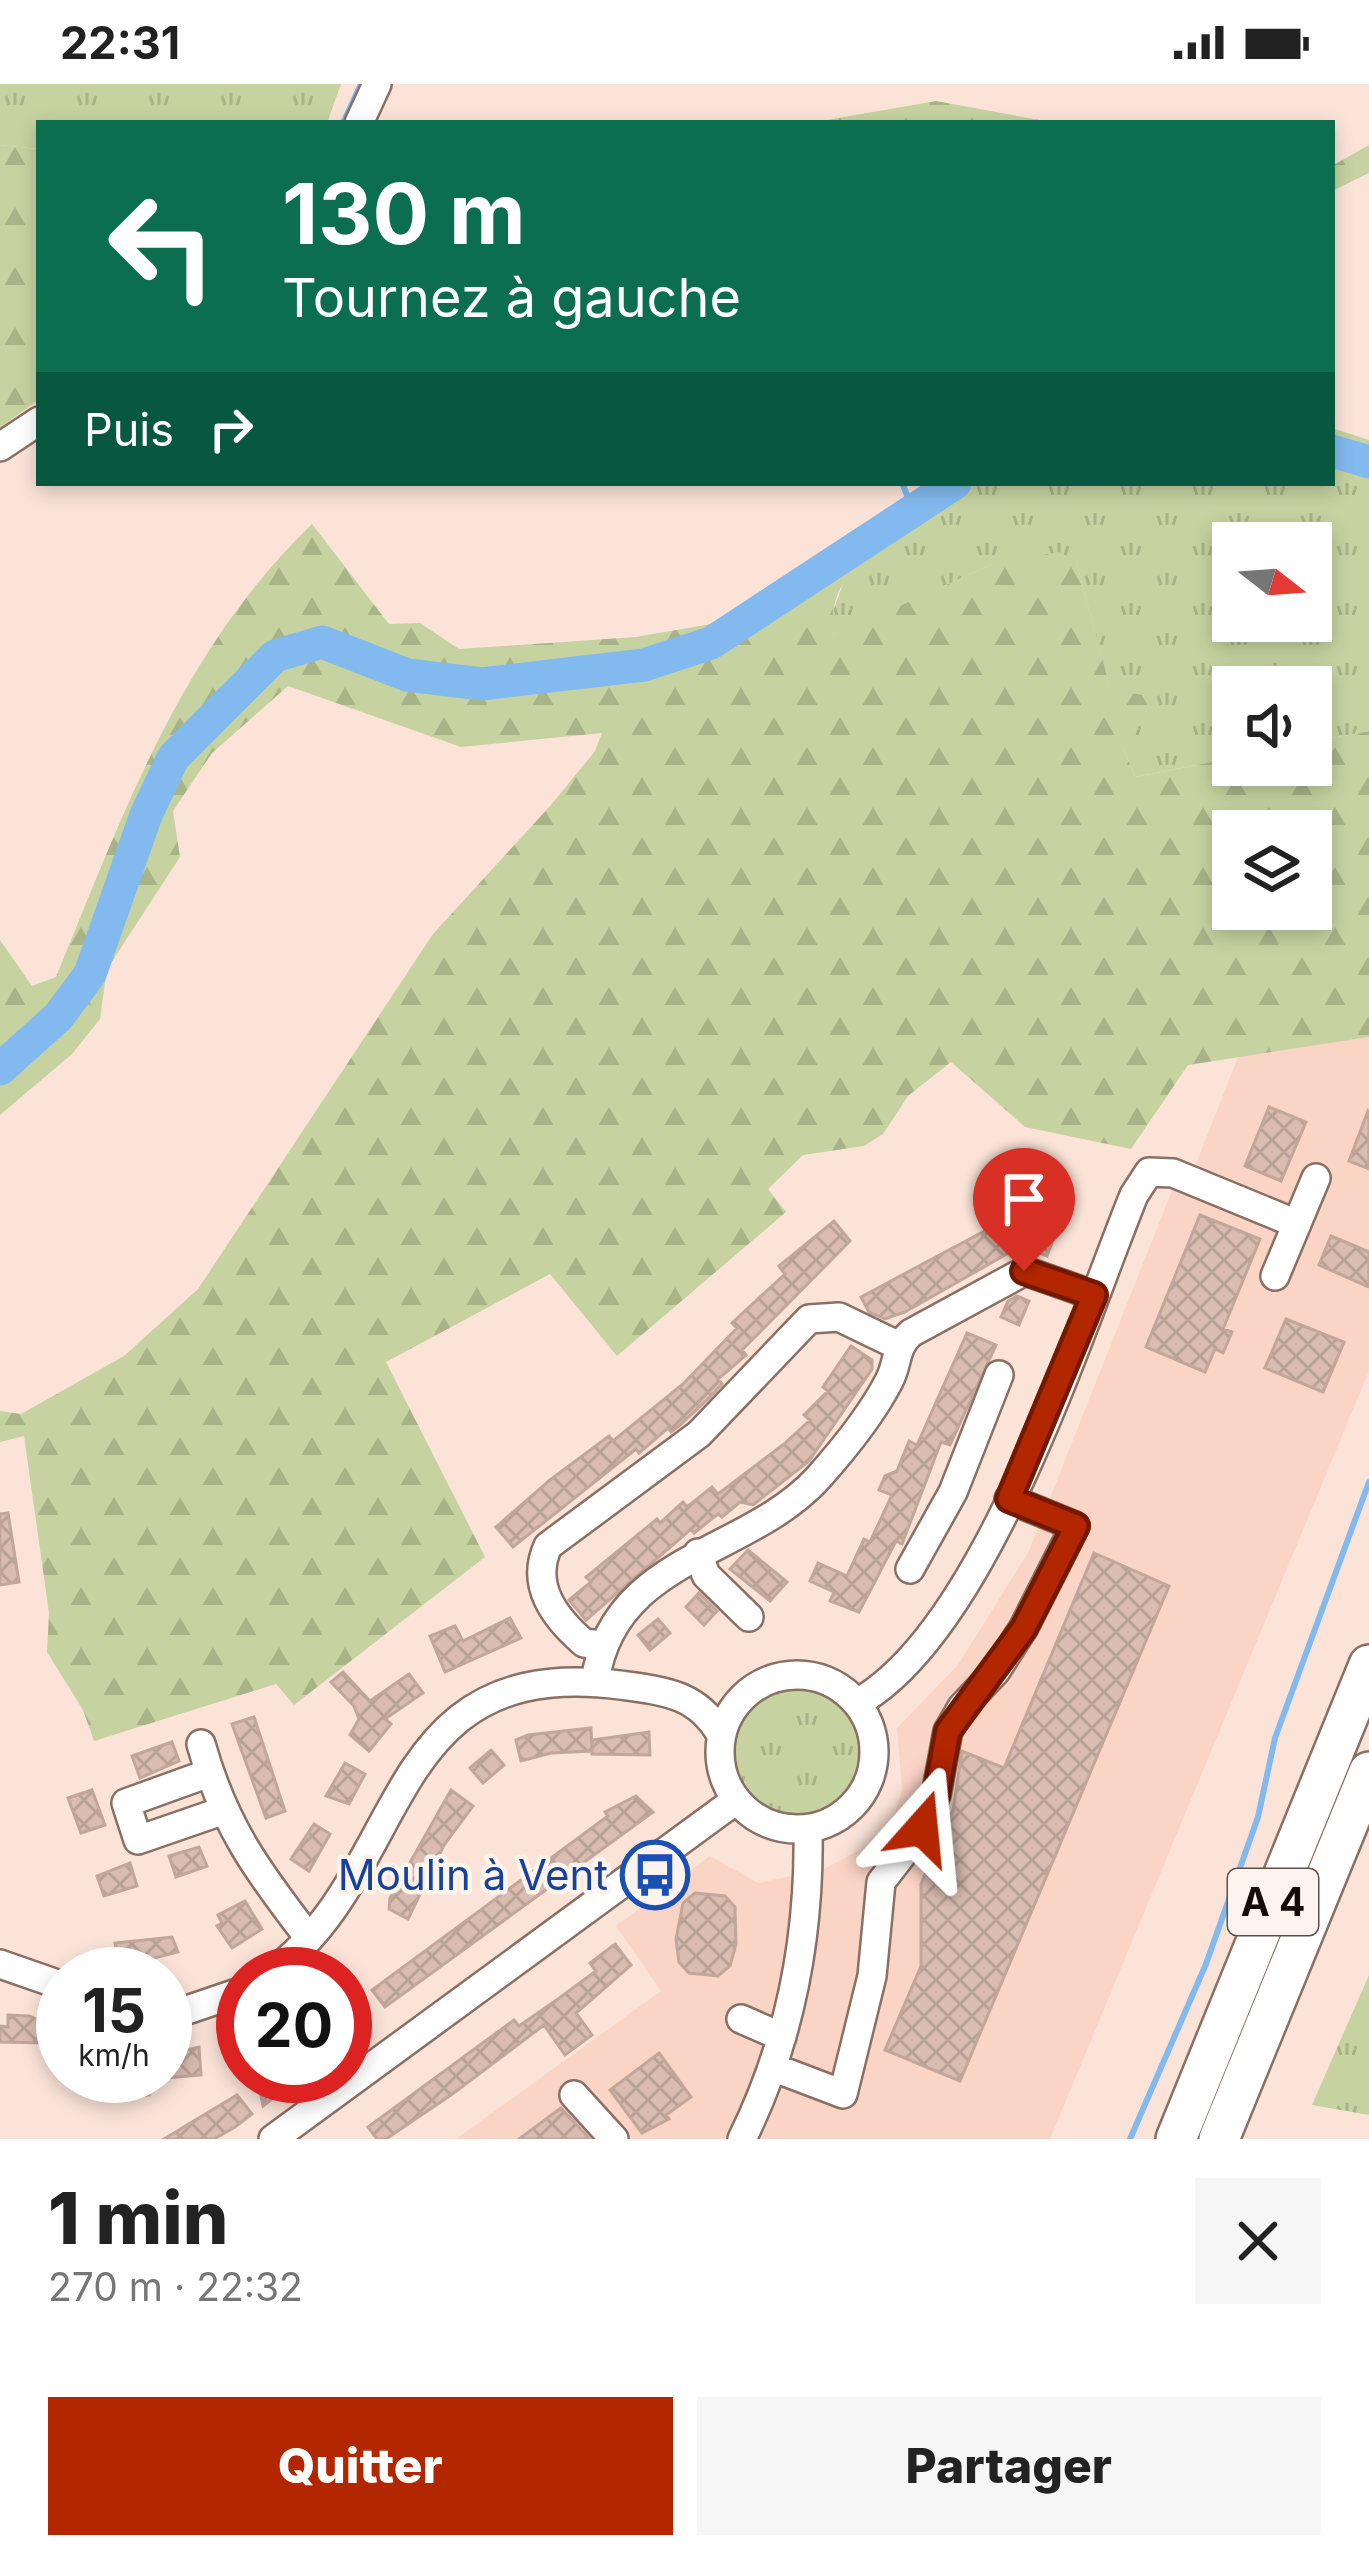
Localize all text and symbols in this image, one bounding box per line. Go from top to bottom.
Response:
text: 22:31 [60,15,180,70]
text: 130 m [282,163,526,264]
icon: left [84,168,240,324]
text: Tournez à gauche [282,265,741,330]
icon: right [198,396,264,462]
text: Puis [84,402,174,457]
north arrow [1212,522,1332,642]
map controls [1212,522,1332,930]
button: sound [1212,666,1332,786]
button: layers [1212,810,1332,930]
pin [973,1148,1075,1271]
icon: arrive [991,1166,1057,1232]
position arrow [859,1765,985,1891]
bus stop icon: Moulin à Vent [620,1840,690,1910]
place label: Moulin à Vent [338,1849,608,1900]
road number: A 4 [1228,1869,1318,1935]
speed limit sign: 20 [216,1947,372,2103]
text: 15 [82,1974,146,2046]
text: km/h [78,2037,150,2073]
text: 1 min [48,2174,228,2261]
button: close [1195,2178,1321,2304]
text: 270 m · 22:32 [48,2263,303,2310]
button: Quitter [48,2397,673,2535]
button: Partager [697,2397,1321,2535]

